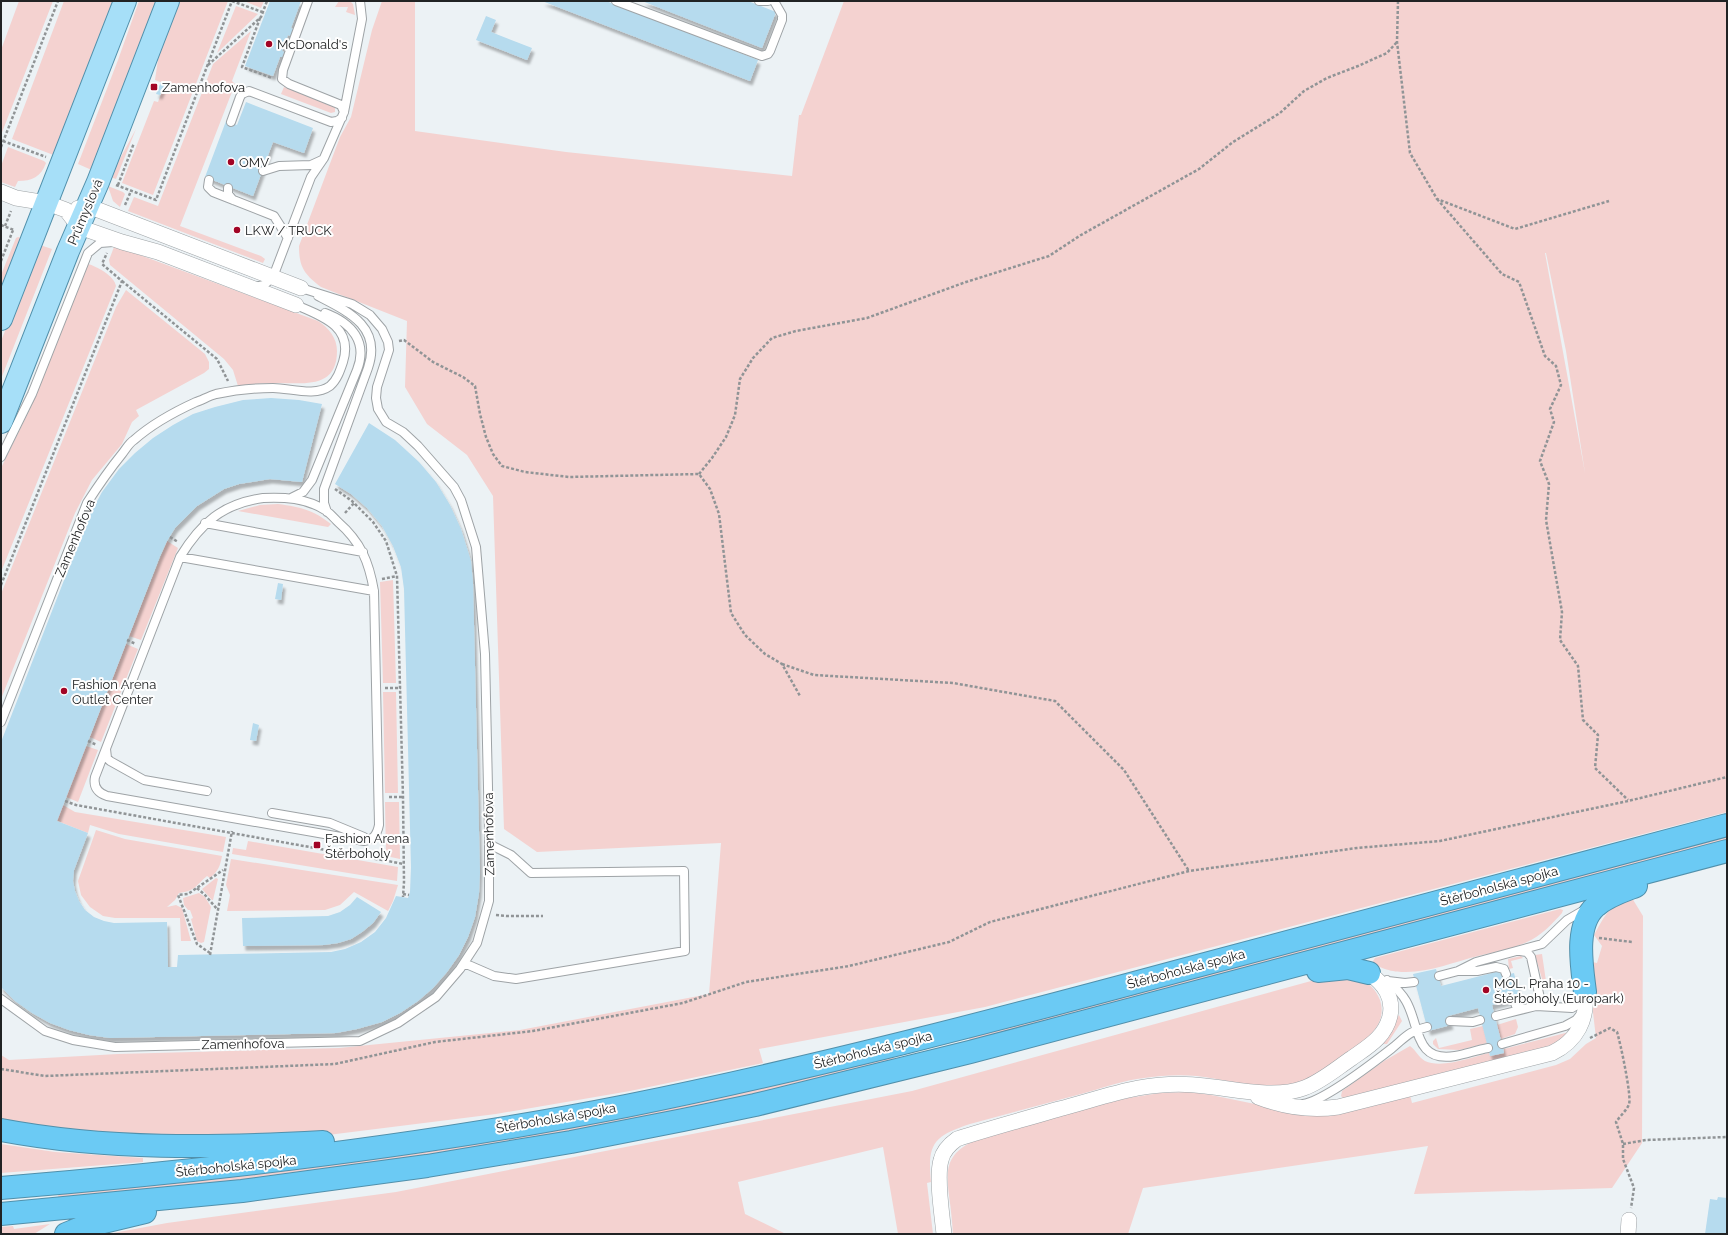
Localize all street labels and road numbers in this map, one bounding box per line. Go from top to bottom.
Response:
street label: Průmyslová [64,177,106,247]
street label: Zamenhofova [52,497,98,579]
street label: Zamenhofova [481,792,497,876]
street label: Štěrboholská spojka [1438,862,1560,909]
street label: Štěrboholská spojka [1125,945,1247,992]
street label: Štěrboholská spojka [812,1027,934,1072]
street label: Zamenhofova [201,1036,285,1052]
street label: Štěrboholská spojka [495,1099,617,1136]
street label: Štěrboholská spojka [175,1151,297,1180]

